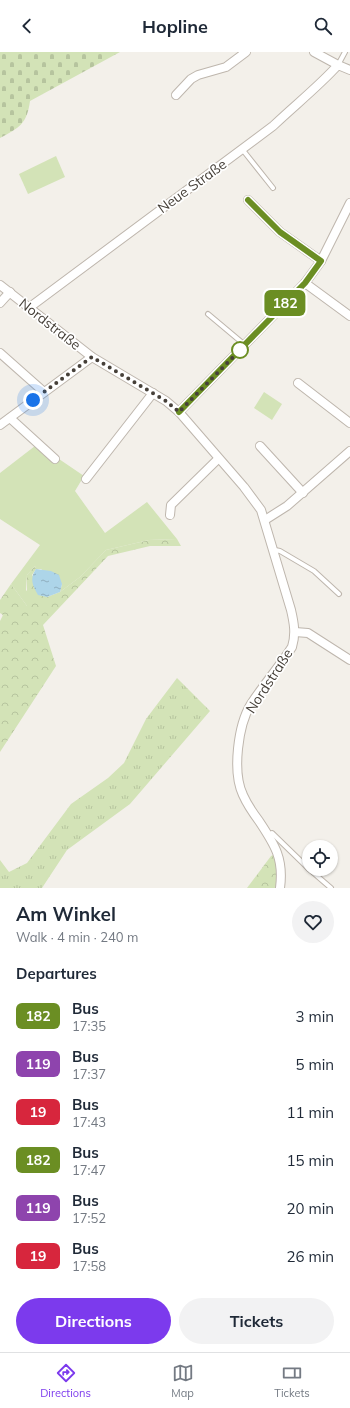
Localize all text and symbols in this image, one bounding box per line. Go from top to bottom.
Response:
icon: back [16,15,38,37]
text: Hopline [142,15,208,38]
icon: search [312,15,334,37]
street label: Neue Straße [154,155,230,217]
line badge: 182 [262,290,308,316]
street label: Nordstraße [15,294,85,354]
text: 182 [272,294,298,312]
unlabelled marker [231,341,249,359]
your location [23,390,43,410]
street label: Nordstraße [241,645,297,717]
map controls [302,840,338,876]
button: locate [302,840,338,876]
button: heart [292,901,334,943]
text: Am Winkel [16,902,116,926]
text: Walk · 4 min · 240 m [16,929,138,945]
text: Departures [16,964,97,983]
text: Bus [72,999,99,1018]
text: 182 [25,1007,51,1025]
text: 3 min [296,1007,334,1026]
text: 17:35 [72,1018,106,1034]
text: Bus [72,1047,99,1066]
text: 119 [25,1055,51,1073]
text: 5 min [296,1055,334,1074]
text: 17:37 [72,1066,106,1082]
text: Bus [72,1095,99,1114]
text: 19 [30,1103,46,1121]
text: 11 min [287,1103,334,1122]
text: 17:43 [72,1114,106,1130]
text: Bus [72,1143,99,1162]
text: 182 [25,1151,51,1169]
text: 15 min [287,1151,334,1170]
text: 17:47 [72,1162,106,1178]
text: Bus [72,1191,99,1210]
text: 119 [25,1199,51,1217]
text: 20 min [287,1199,334,1218]
text: 17:52 [72,1210,106,1226]
text: Bus [72,1239,99,1258]
text: 19 [30,1247,46,1265]
text: 26 min [287,1247,334,1266]
text: 17:58 [72,1258,106,1274]
button: Directions [16,1298,171,1344]
button: Tickets [179,1298,334,1344]
tab: Directions [40,1362,91,1400]
tab: Map [171,1362,194,1400]
tab: Tickets [274,1362,310,1400]

